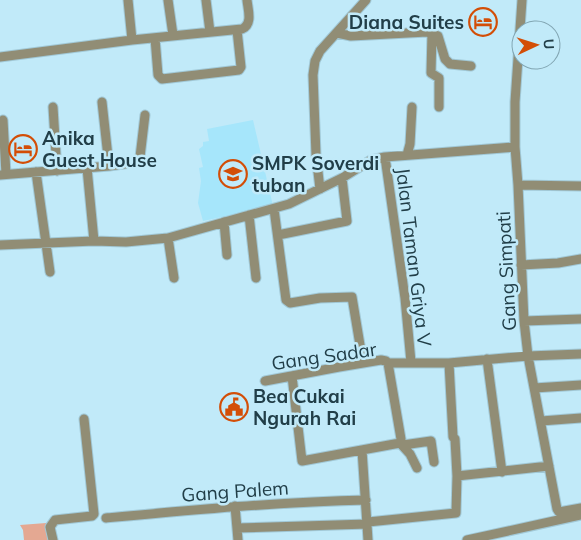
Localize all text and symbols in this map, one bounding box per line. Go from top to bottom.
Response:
hotel icon: Diana Suites [468,7,498,37]
place label: Diana Suites [349,10,464,34]
north arrow [511,20,561,70]
text: U [540,38,558,50]
place label: Anika Guest House [42,126,157,172]
hotel icon: Anika Guest House [8,134,38,164]
place label: SMPK Soverdi tuban [252,151,379,197]
school or university icon: SMPK Soverdi tuban [218,159,248,189]
street label: Jalan Taman Griya V [391,166,437,349]
street label: Gang Simpati [491,211,521,331]
street label: Gang Sadar [270,337,378,375]
place label: Bea Cukai Ngurah Rai [253,384,356,430]
public building icon: Bea Cukai Ngurah Rai [219,392,249,422]
street label: Gang Palem [180,475,290,507]

